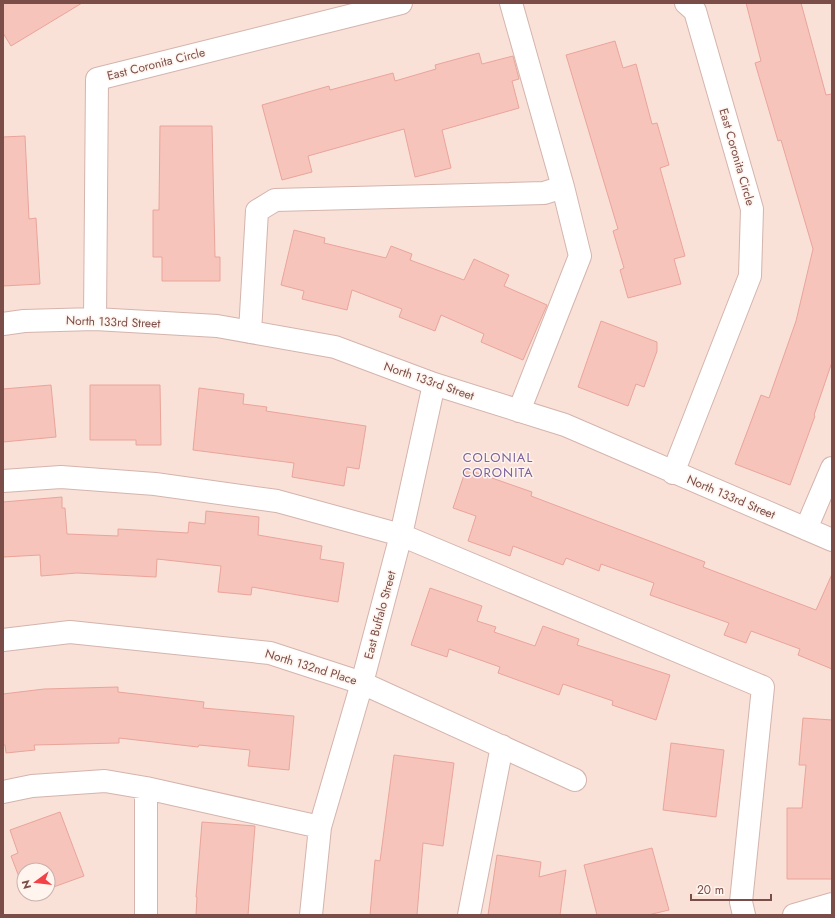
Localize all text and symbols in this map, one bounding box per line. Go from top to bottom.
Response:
street label: East Coronita Circle [105,43,207,85]
street label: East Coronita Circle [714,106,760,208]
street label: North 133rd Street [65,311,161,333]
street label: North 133rd Street [381,357,477,405]
district label: COLONIAL CORONITA [462,448,534,482]
street label: North 133rd Street [684,470,778,524]
street label: East Buffalo Street [360,569,400,661]
street label: North 132nd Place [263,644,359,690]
north arrow [16,862,56,902]
scale bar [691,876,771,902]
text: N [17,878,35,891]
text: 20 m [697,881,724,899]

